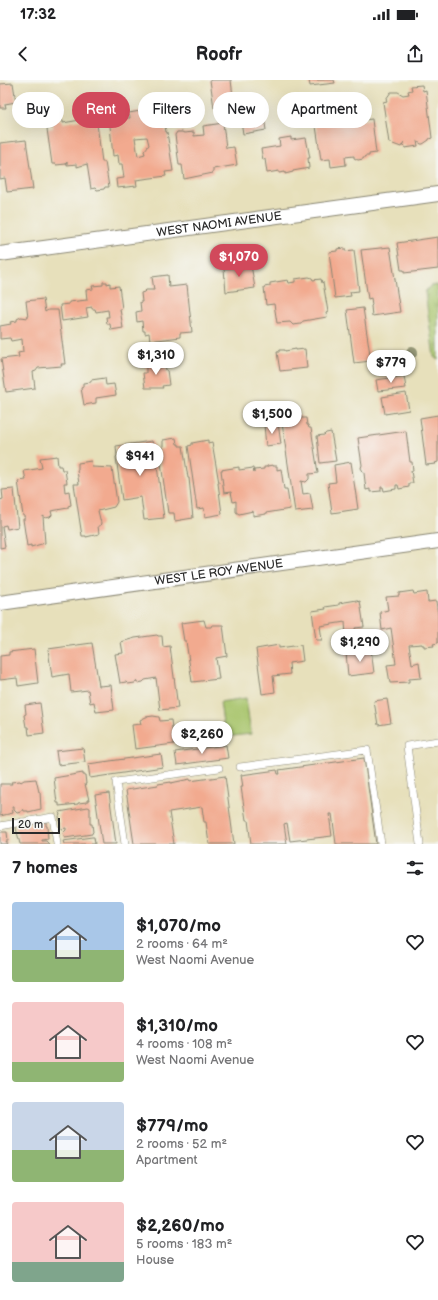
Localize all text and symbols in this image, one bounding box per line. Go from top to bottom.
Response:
text: 17:32 [20,5,56,24]
icon: back [12,43,34,65]
icon: share [404,43,426,65]
text: Roofr [196,44,242,65]
chip: Buy [12,92,64,128]
chip: Rent [72,92,130,128]
chip: Filters [138,92,205,128]
chip: New [213,92,269,128]
chip: Apartment [277,92,372,128]
street label: WEST NAOMI AVENUE [155,208,283,241]
pin: $1,070 [206,244,272,278]
text: $1,070 [219,249,259,265]
pin: $1,310 [123,342,189,376]
text: $1,310 [137,347,175,363]
pin: $779 [367,350,415,384]
text: $779 [376,355,406,371]
pin: $1,500 [239,401,305,435]
text: $1,500 [252,406,292,422]
pin: $941 [116,443,164,477]
text: $941 [125,448,155,464]
street label: WEST LE ROY AVENUE [154,556,284,589]
pin: $1,290 [327,629,393,663]
text: $1,290 [340,634,380,650]
pin: $2,260 [169,721,235,755]
text: $2,260 [180,726,224,742]
scale bar [12,816,60,835]
text: 20 m [18,818,43,831]
icon: filters [404,857,426,879]
text: 7 homes [12,858,78,878]
text: $1,070/mo [136,916,221,936]
icon: home [44,918,92,966]
icon: heart [404,931,426,953]
text: 2 rooms · 64 m² [136,936,228,952]
text: West Naomi Avenue [136,952,254,968]
text: $1,310/mo [136,1016,218,1036]
icon: home [44,1018,92,1066]
icon: heart [404,1031,426,1053]
text: 4 rooms · 108 m² [136,1036,232,1052]
text: West Naomi Avenue [136,1052,254,1068]
text: $779/mo [136,1116,208,1136]
icon: home [44,1118,92,1166]
icon: heart [404,1131,426,1153]
text: 2 rooms · 52 m² [136,1136,227,1152]
text: Apartment [136,1152,197,1168]
text: $2,260/mo [136,1216,224,1236]
icon: home [44,1218,92,1266]
icon: heart [404,1231,426,1253]
text: 5 rooms · 183 m² [136,1236,232,1252]
text: House [136,1252,174,1268]

